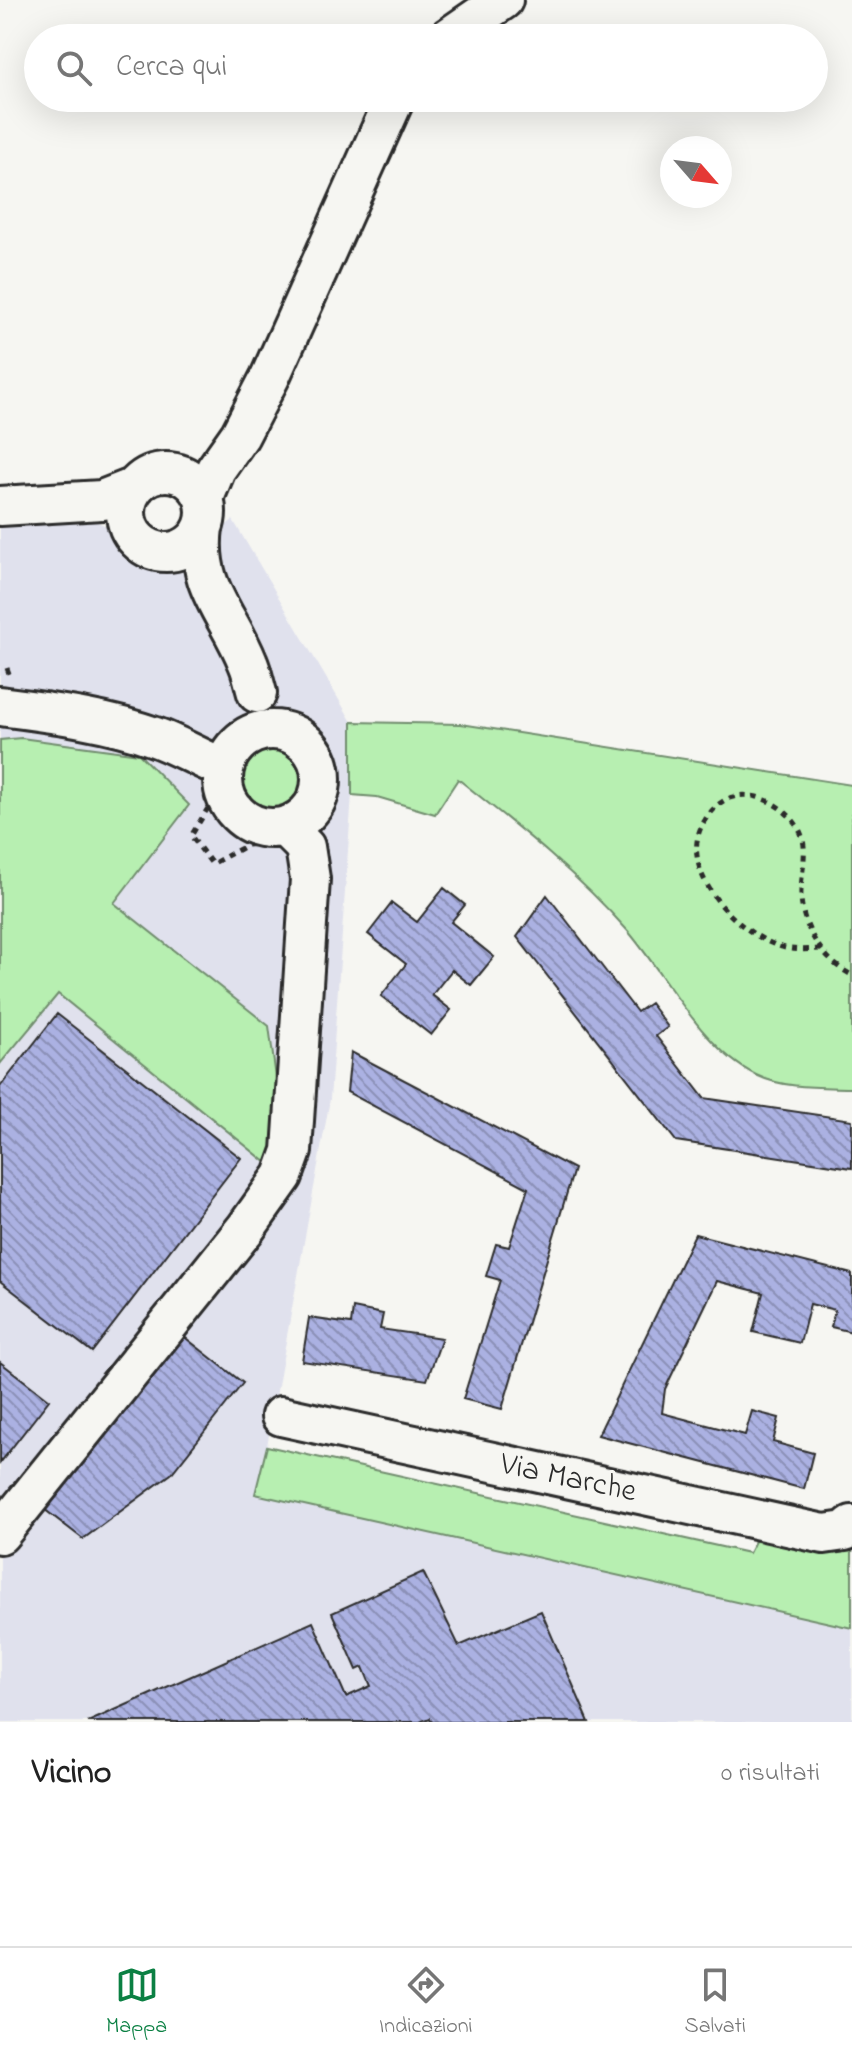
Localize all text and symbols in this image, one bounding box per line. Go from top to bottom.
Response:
search box [24,24,828,112]
icon: search [52,46,96,90]
text: Cerca qui [116,46,227,90]
north arrow [660,136,732,208]
street label: Via Marche [495,1441,641,1516]
text: Vicino [32,1749,111,1799]
text: 0 risultati [721,1755,820,1793]
tab: Mappa [106,1963,167,2043]
tab: Indicazioni [379,1963,473,2043]
tab: Salvati [685,1963,746,2043]

